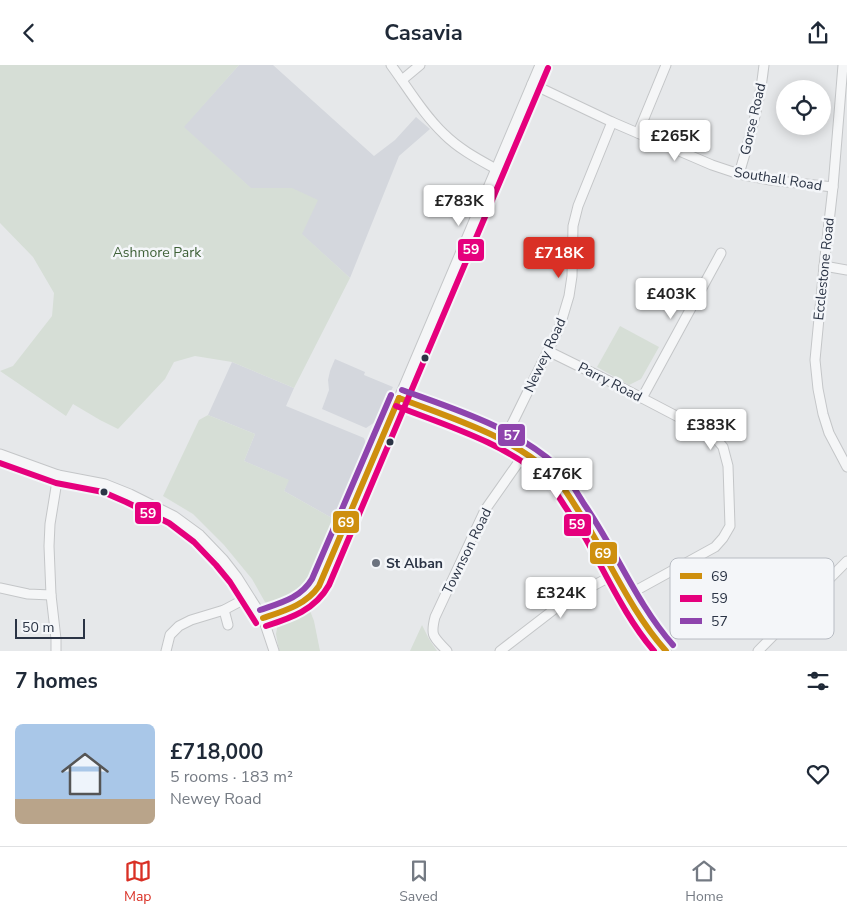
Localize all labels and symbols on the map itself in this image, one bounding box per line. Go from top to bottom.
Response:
street label: Gorse Road [736,81,770,157]
pin: £265K [640,119,710,162]
street label: Southall Road [733,163,823,195]
pin: £783K [424,185,494,227]
street label: Ecclestone Road [809,217,839,321]
pin: £718K [524,237,594,279]
line badge: 59 [457,238,485,262]
text: 59 [463,240,479,259]
park label: Ashmore Park [113,243,202,262]
pin: £403K [636,277,706,320]
street label: Newey Road [519,315,571,395]
unlabelled marker [420,353,430,363]
street label: Parry Road [575,358,645,406]
pin: £383K [676,409,746,451]
line badge: 57 [497,423,526,447]
text: 57 [504,426,520,445]
unlabelled marker [385,437,395,447]
pin: £476K [522,457,592,500]
unlabelled marker [99,487,109,497]
line badge: 59 [134,501,162,525]
text: 59 [140,504,156,523]
street label: Townson Road [438,505,496,597]
line badge: 69 [332,510,360,534]
text: 69 [338,513,354,532]
line badge: 59 [563,513,592,537]
text: 59 [569,515,585,534]
line badge: 69 [589,541,618,565]
text: 69 [595,544,611,563]
place label: St Alban [386,554,443,573]
marker: St Alban [370,557,382,569]
legend [670,558,834,639]
text: 69 [711,567,728,586]
pin: £324K [526,577,596,619]
text: 59 [711,589,728,608]
text: 57 [711,612,728,631]
scale bar [15,616,85,639]

